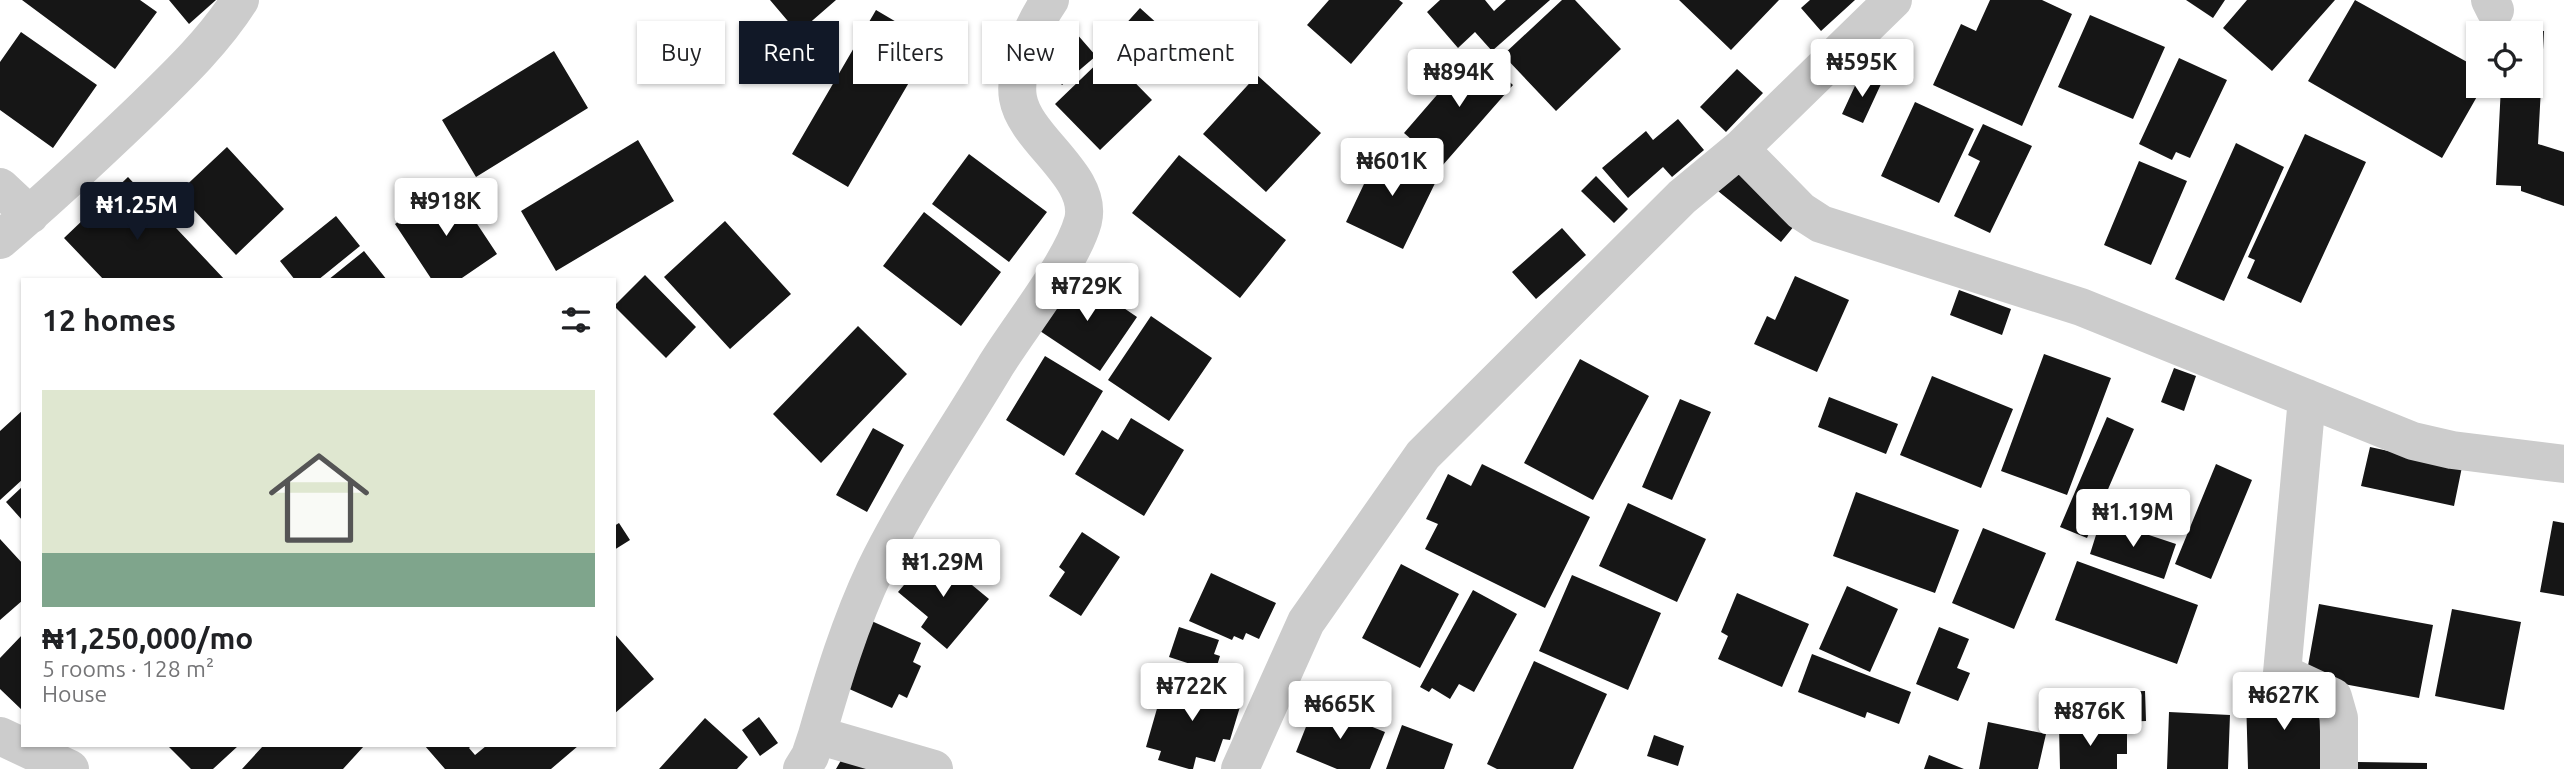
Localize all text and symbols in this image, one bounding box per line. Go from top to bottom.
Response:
chip: Buy [637,21,725,84]
chip: Rent [739,21,839,84]
chip: Filters [853,21,968,84]
chip: New [982,21,1079,84]
chip: Apartment [1093,21,1258,84]
map controls [2466,21,2543,98]
button: locate [2466,21,2543,98]
pin: ₦595K [1813,40,1911,99]
text: ₦595K [1827,49,1897,74]
pin: ₦894K [1410,50,1508,109]
text: ₦894K [1424,59,1494,84]
pin: ₦601K [1343,138,1441,198]
text: ₦601K [1357,148,1427,173]
pin: ₦918K [397,178,495,238]
pin: ₦1.25M [80,182,194,242]
text: ₦918K [411,188,481,213]
text: ₦1.25M [96,192,178,217]
pin: ₦729K [1038,264,1136,323]
text: ₦729K [1052,273,1122,298]
icon: filters [557,301,595,339]
text: 12 homes [42,303,176,337]
icon: home [256,435,382,561]
pin: ₦1.19M [2076,490,2190,549]
text: ₦1.19M [2092,499,2174,524]
pin: ₦1.29M [886,540,1000,599]
text: ₦1.29M [902,549,984,574]
text: ₦1,250,000/mo [42,621,253,655]
text: 5 rooms · 128 m² [42,656,214,681]
pin: ₦722K [1143,664,1241,723]
pin: ₦627K [2235,672,2333,732]
text: ₦722K [1157,673,1227,698]
text: House [42,681,107,706]
pin: ₦665K [1291,682,1389,741]
text: ₦627K [2249,682,2319,707]
pin: ₦876K [2041,688,2139,748]
text: ₦665K [1305,691,1375,716]
text: ₦876K [2055,698,2125,723]

